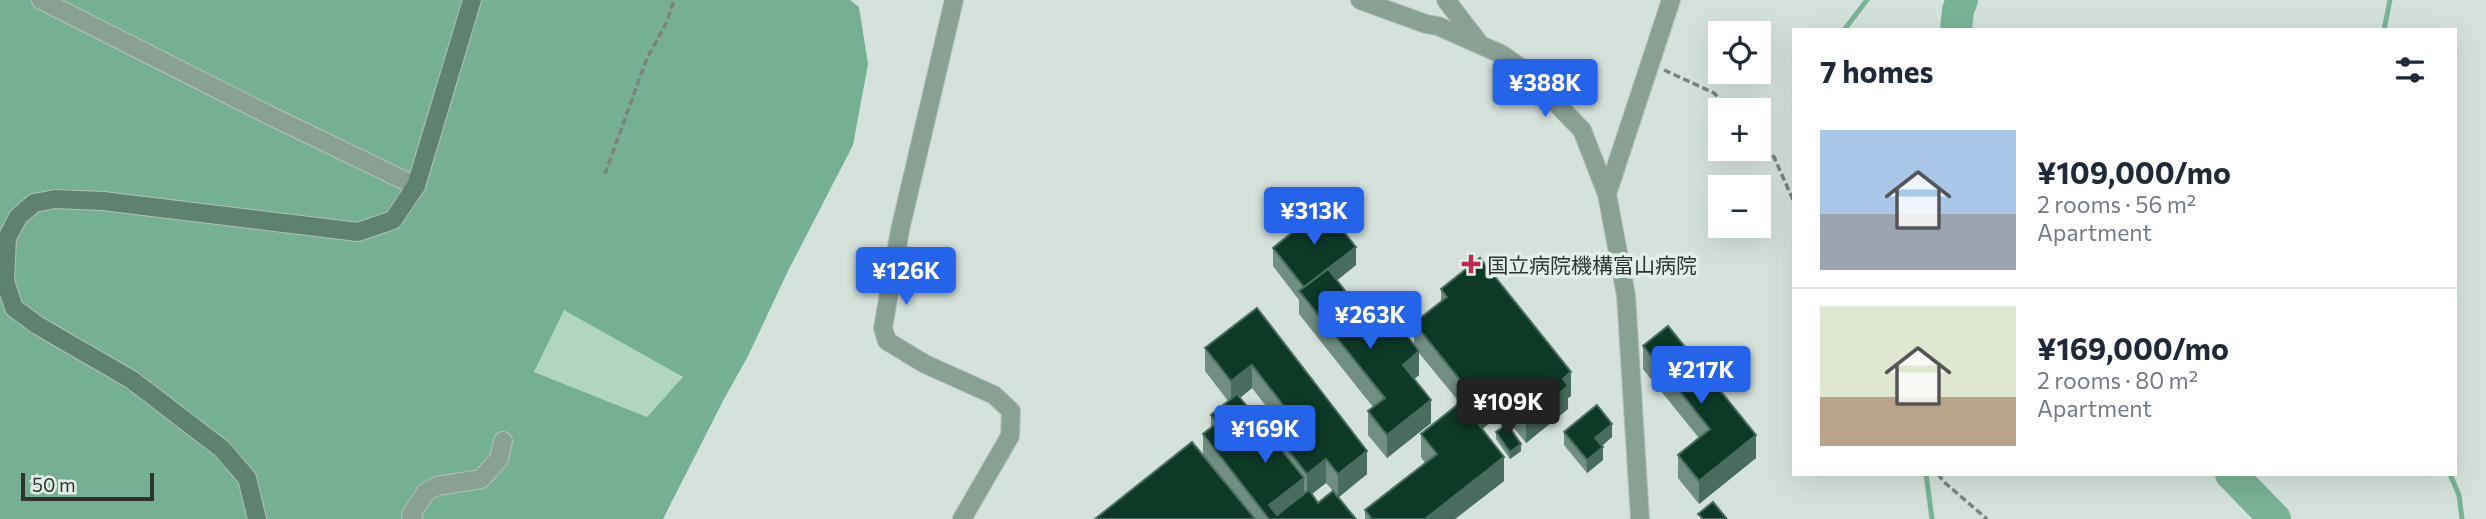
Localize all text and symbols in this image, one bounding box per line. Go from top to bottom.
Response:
map controls [1708,21,1771,238]
button: locate [1708,21,1771,84]
icon: filters [2391,51,2429,89]
text: 7 homes [1820,52,1933,89]
pin: ¥388K [1496,60,1594,119]
text: ¥388K [1509,68,1581,96]
button: + [1708,98,1771,161]
text: ¥109,000/mo [2037,153,2231,190]
icon: home [1876,158,1960,242]
button: − [1708,175,1771,238]
pin: ¥313K [1265,188,1363,247]
text: 2 rooms · 56 m² [2037,190,2196,218]
text: ¥313K [1280,196,1348,224]
text: Apartment [2037,218,2152,246]
pin: ¥126K [857,247,955,307]
place label: 国立病院機構富山病院 [1487,252,1697,277]
marker: 国立病院機構富山病院 [1461,254,1481,274]
text: ¥126K [872,256,940,284]
pin: ¥263K [1321,292,1419,351]
text: ¥263K [1334,300,1406,328]
text: ¥169,000/mo [2037,329,2229,366]
icon: home [1876,334,1960,418]
pin: ¥217K [1652,346,1750,406]
text: ¥217K [1667,355,1735,383]
text: 2 rooms · 80 m² [2037,366,2198,394]
pin: ¥109K [1459,378,1557,438]
text: ¥109K [1473,387,1543,415]
text: Apartment [2037,394,2152,422]
pin: ¥169K [1216,406,1314,465]
text: ¥169K [1230,414,1300,442]
scale bar [21,470,154,502]
text: 50 m [32,473,76,496]

